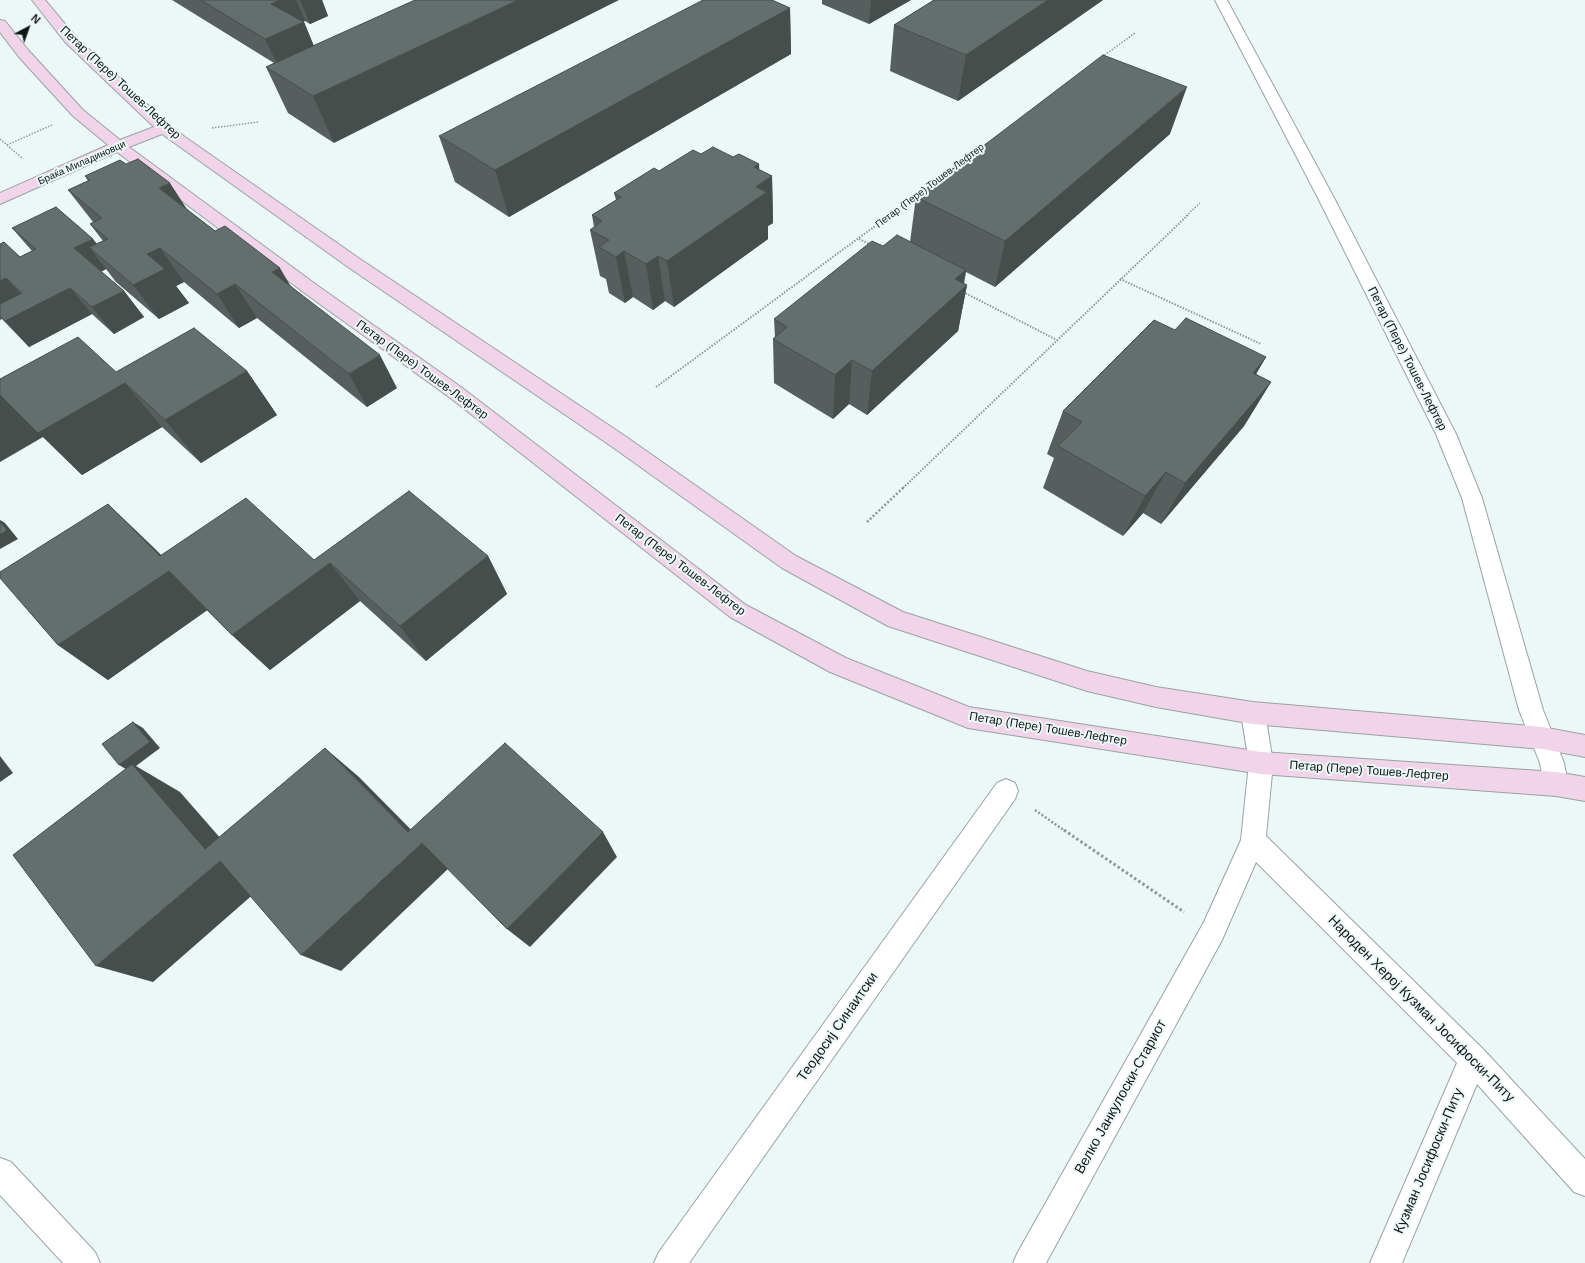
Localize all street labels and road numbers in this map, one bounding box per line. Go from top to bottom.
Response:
street label: Петар (Пере) Тошев-Лефтер [57,23,183,143]
street label: Браќа Миладиновци [36,138,128,188]
street label: Петар (Пере) Тошев-Лефтер [873,141,987,231]
street label: Петар (Пере) Тошев-Лефтер [1364,285,1450,433]
street label: Петар (Пере) Тошев-Лефтер [353,317,491,423]
street label: Петар (Пере) Тошев-Лефтер [612,511,748,619]
street label: Петар (Пере) Тошев-Лефтер [968,709,1128,749]
street label: Петар (Пере) Тошев-Лефтер [1289,758,1449,784]
street label: Народен Херој Кузман Јосифоски-Питу [1324,912,1518,1106]
street label: Теодосиј Синаитски [794,969,882,1085]
street label: Велко Јанкулоски-Стариот [1072,1017,1170,1177]
street label: Кузман Јосифоски-Питу [1391,1086,1467,1236]

